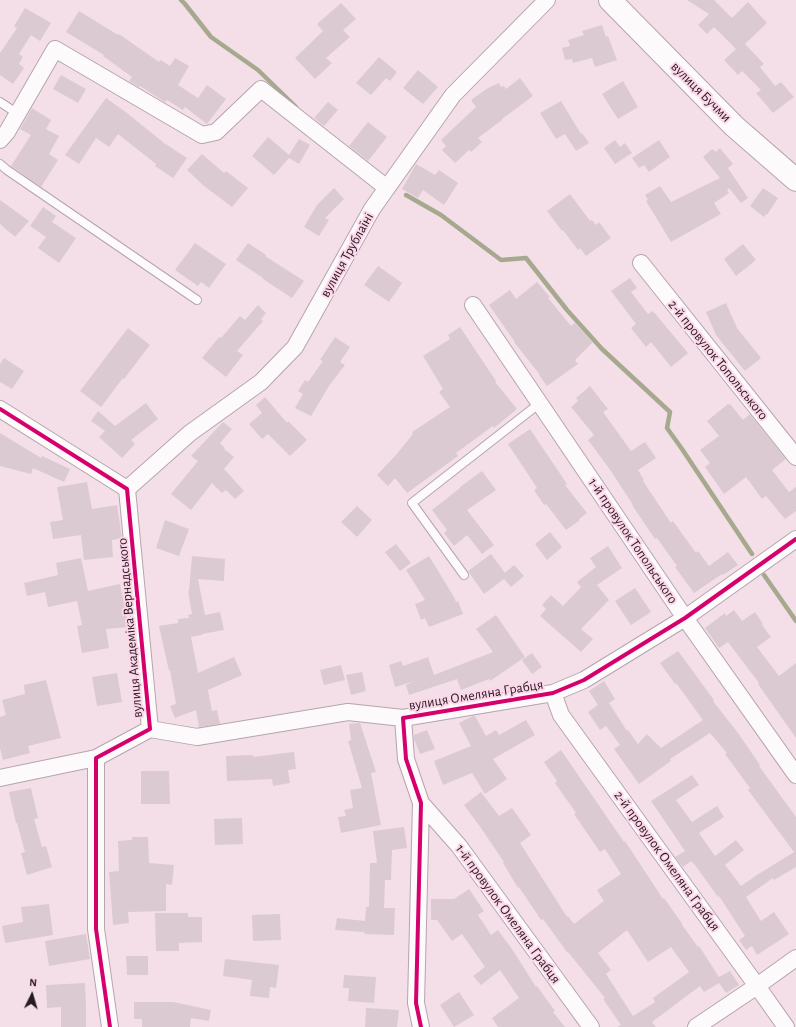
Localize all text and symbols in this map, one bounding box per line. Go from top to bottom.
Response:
street label: вулиця Бучми [667,58,735,126]
street label: вулиця Трублаїні [317,210,377,300]
street label: 2-й провулок Топольського [664,297,772,423]
street label: 1-й провулок Топольського [585,475,681,607]
street label: вулиця Академіка Вернадського [114,537,146,719]
street label: вулиця Омеляна Грабця [408,676,544,714]
street label: 2-й провулок Омеляна Грабця [610,788,724,934]
street label: 1-й провулок Омеляна Грабця [452,841,564,987]
north arrow [12,975,52,1015]
text: N [29,977,37,988]

